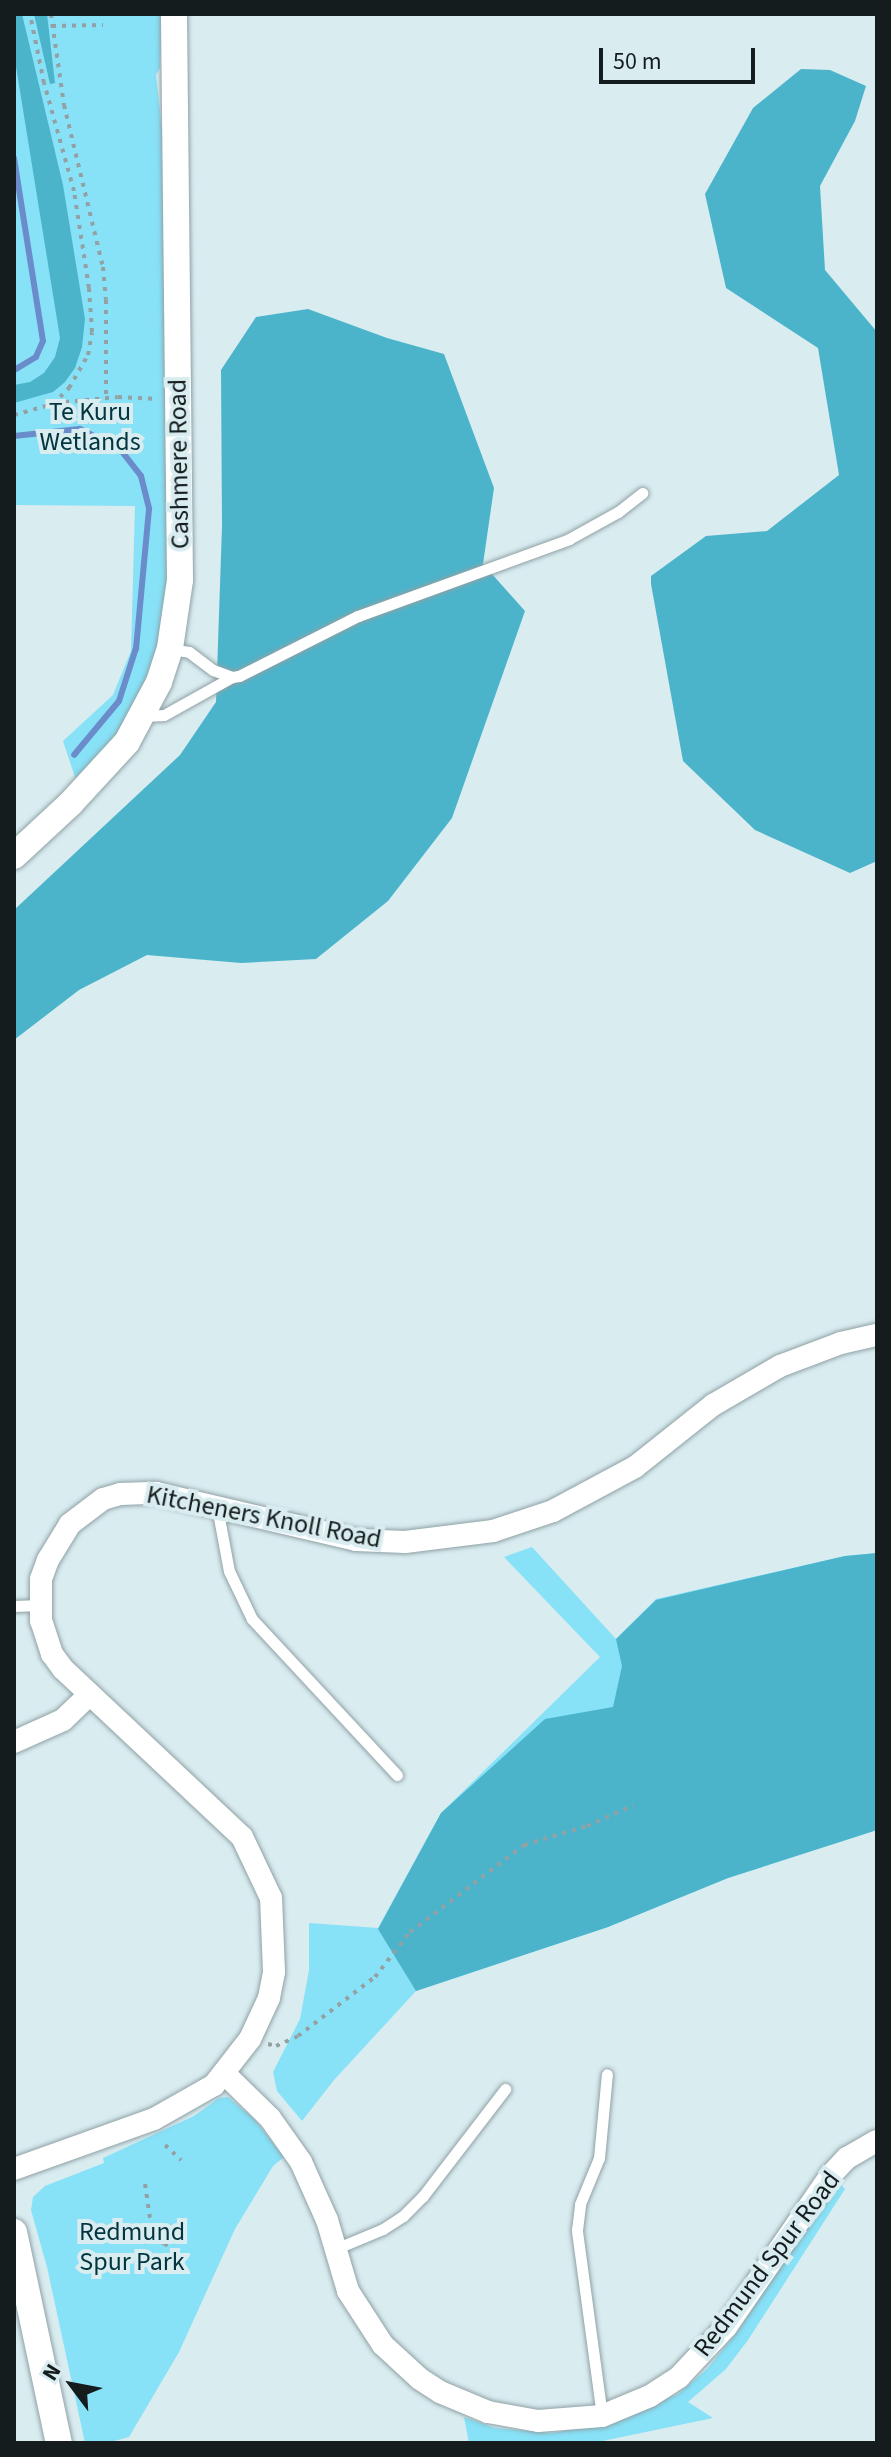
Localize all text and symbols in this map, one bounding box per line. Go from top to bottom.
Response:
scale bar [603,32,759,82]
text: 50 m [613,44,662,79]
street label: Cashmere Road [162,379,196,549]
park label: Te Kuru Wetlands [39,396,141,458]
street label: Kitcheners Knoll Road [144,1479,384,1555]
street label: Redmund Spur Road [687,2165,847,2363]
park label: Redmund Spur Park [79,2216,185,2278]
north arrow [32,2345,112,2425]
text: N [34,2358,69,2387]

